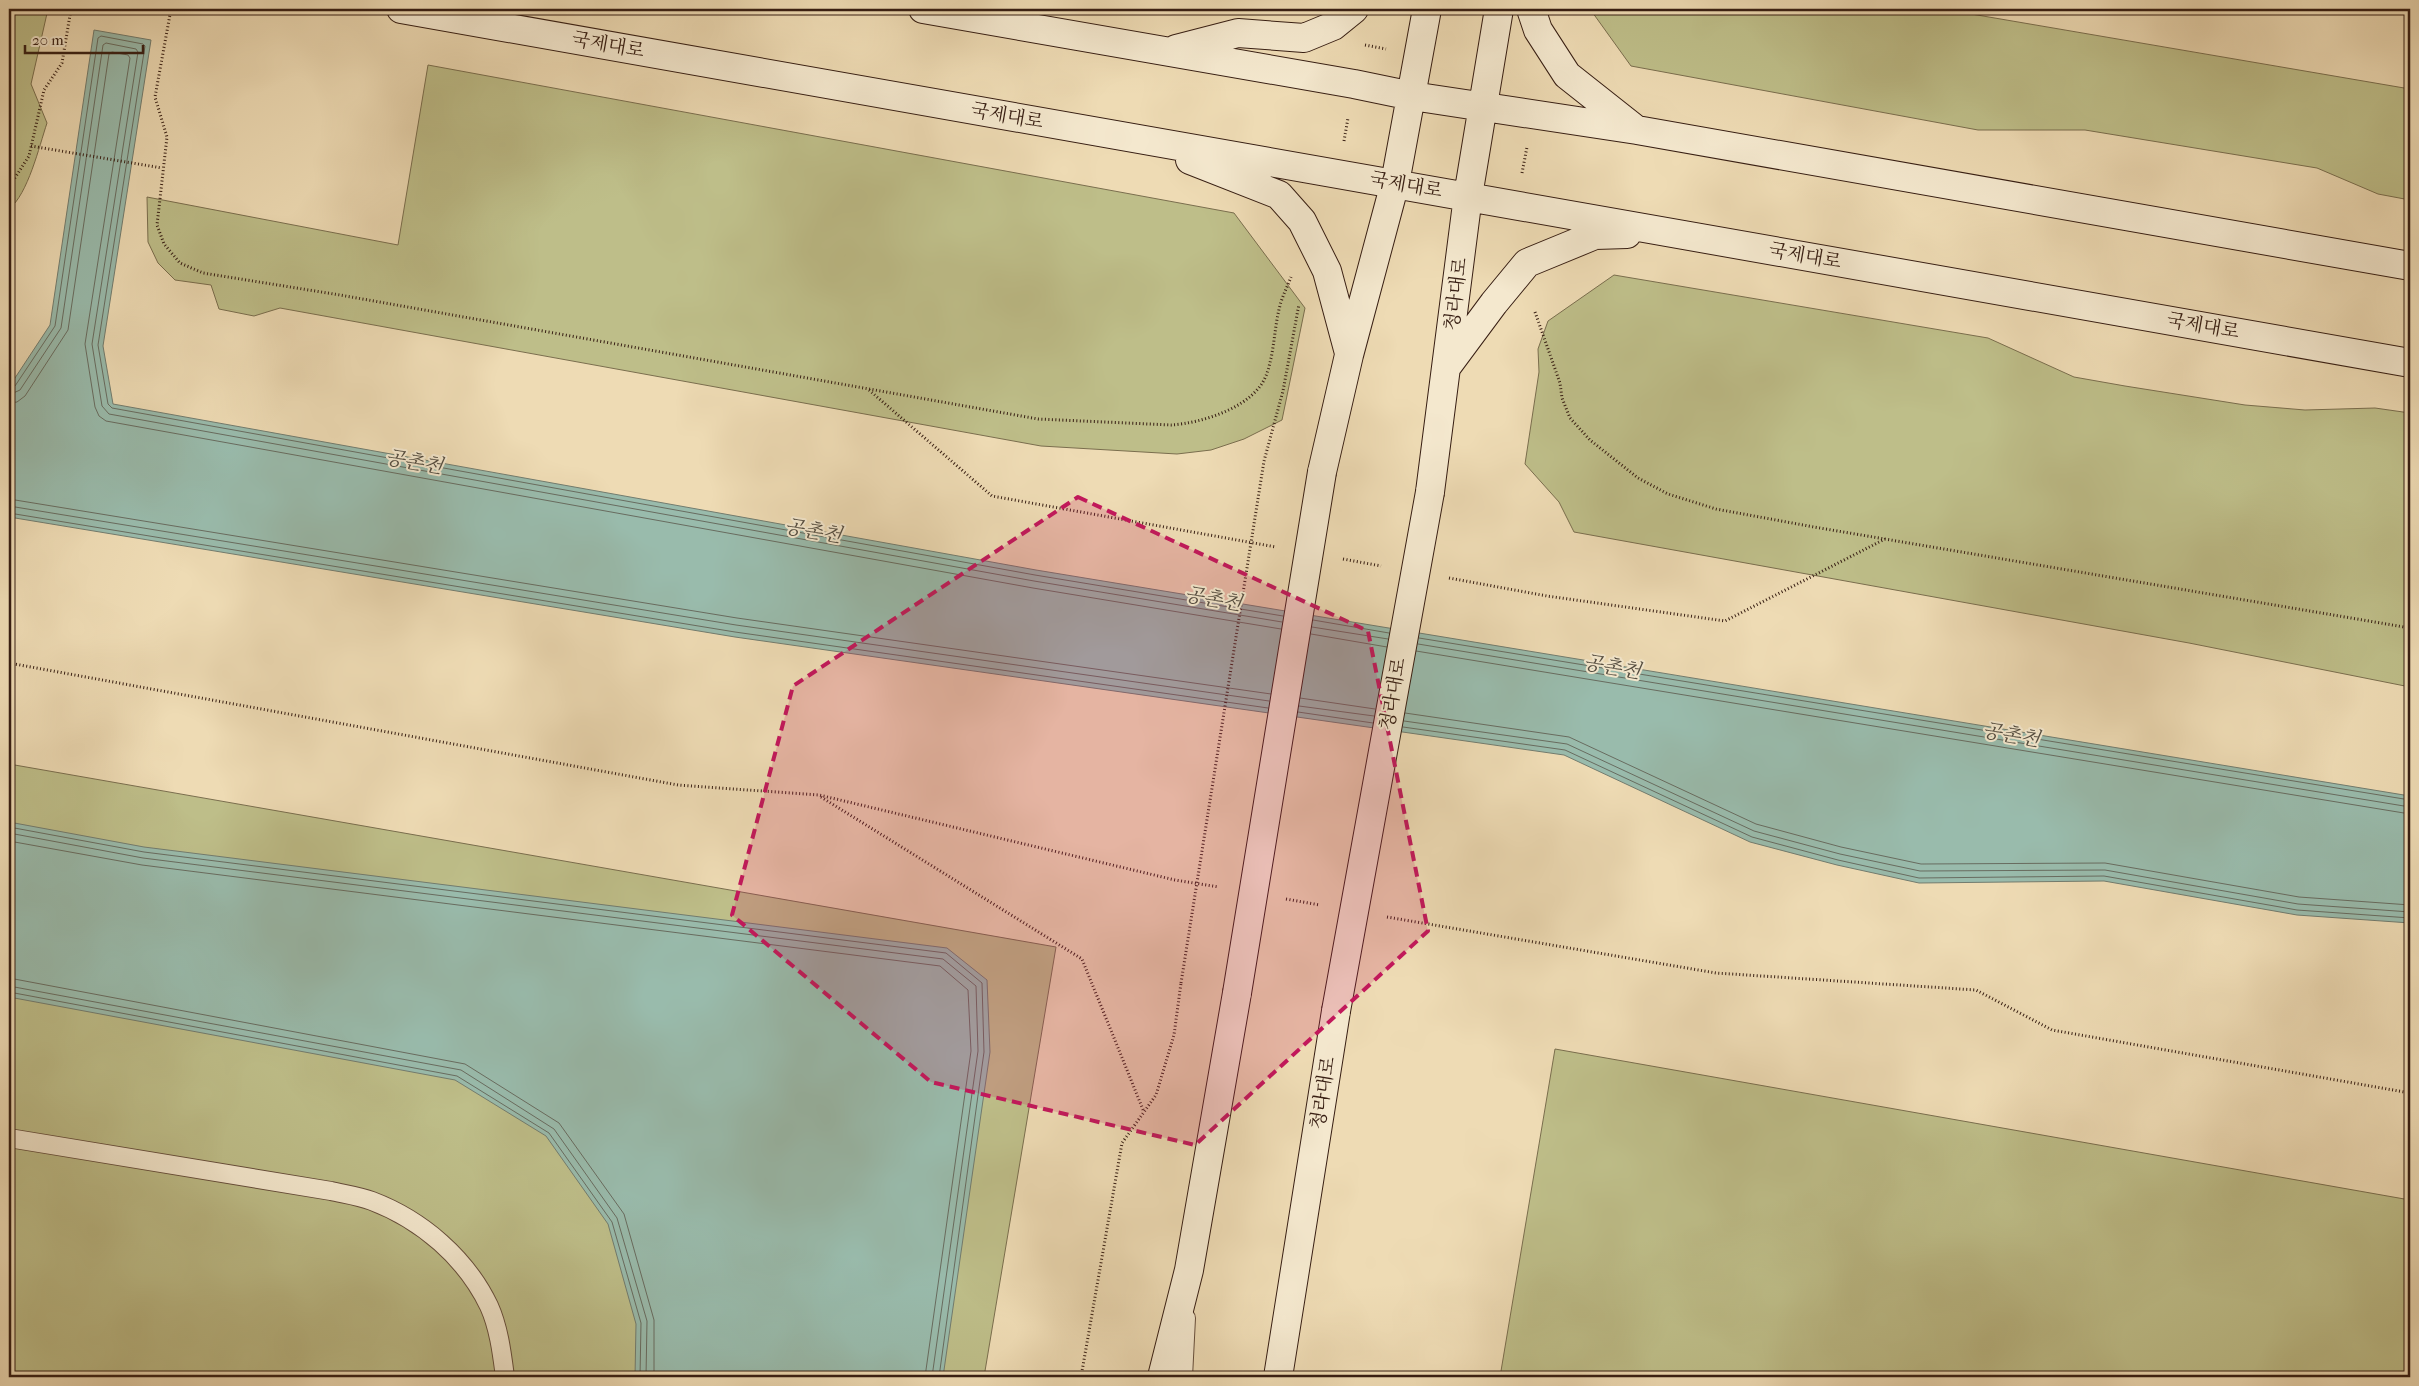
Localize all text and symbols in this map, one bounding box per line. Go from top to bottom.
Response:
scale bar [25,22,142,54]
street label: 국제대로 [570,28,646,62]
text: 20 m [32,31,64,49]
street label: 국제대로 [969,99,1045,133]
street label: 국제대로 [1368,168,1444,202]
street label: 국제대로 [1767,239,1843,273]
street label: 청라대로 [1441,256,1471,332]
street label: 국제대로 [2165,309,2241,343]
water label: 공촌천 [383,446,446,479]
water label: 공촌천 [782,515,845,548]
water label: 공촌천 [1182,583,1245,616]
water label: 공촌천 [1581,651,1644,684]
street label: 청라대로 [1376,656,1410,732]
water label: 공촌천 [1980,719,2043,752]
street label: 청라대로 [1306,1055,1340,1131]

